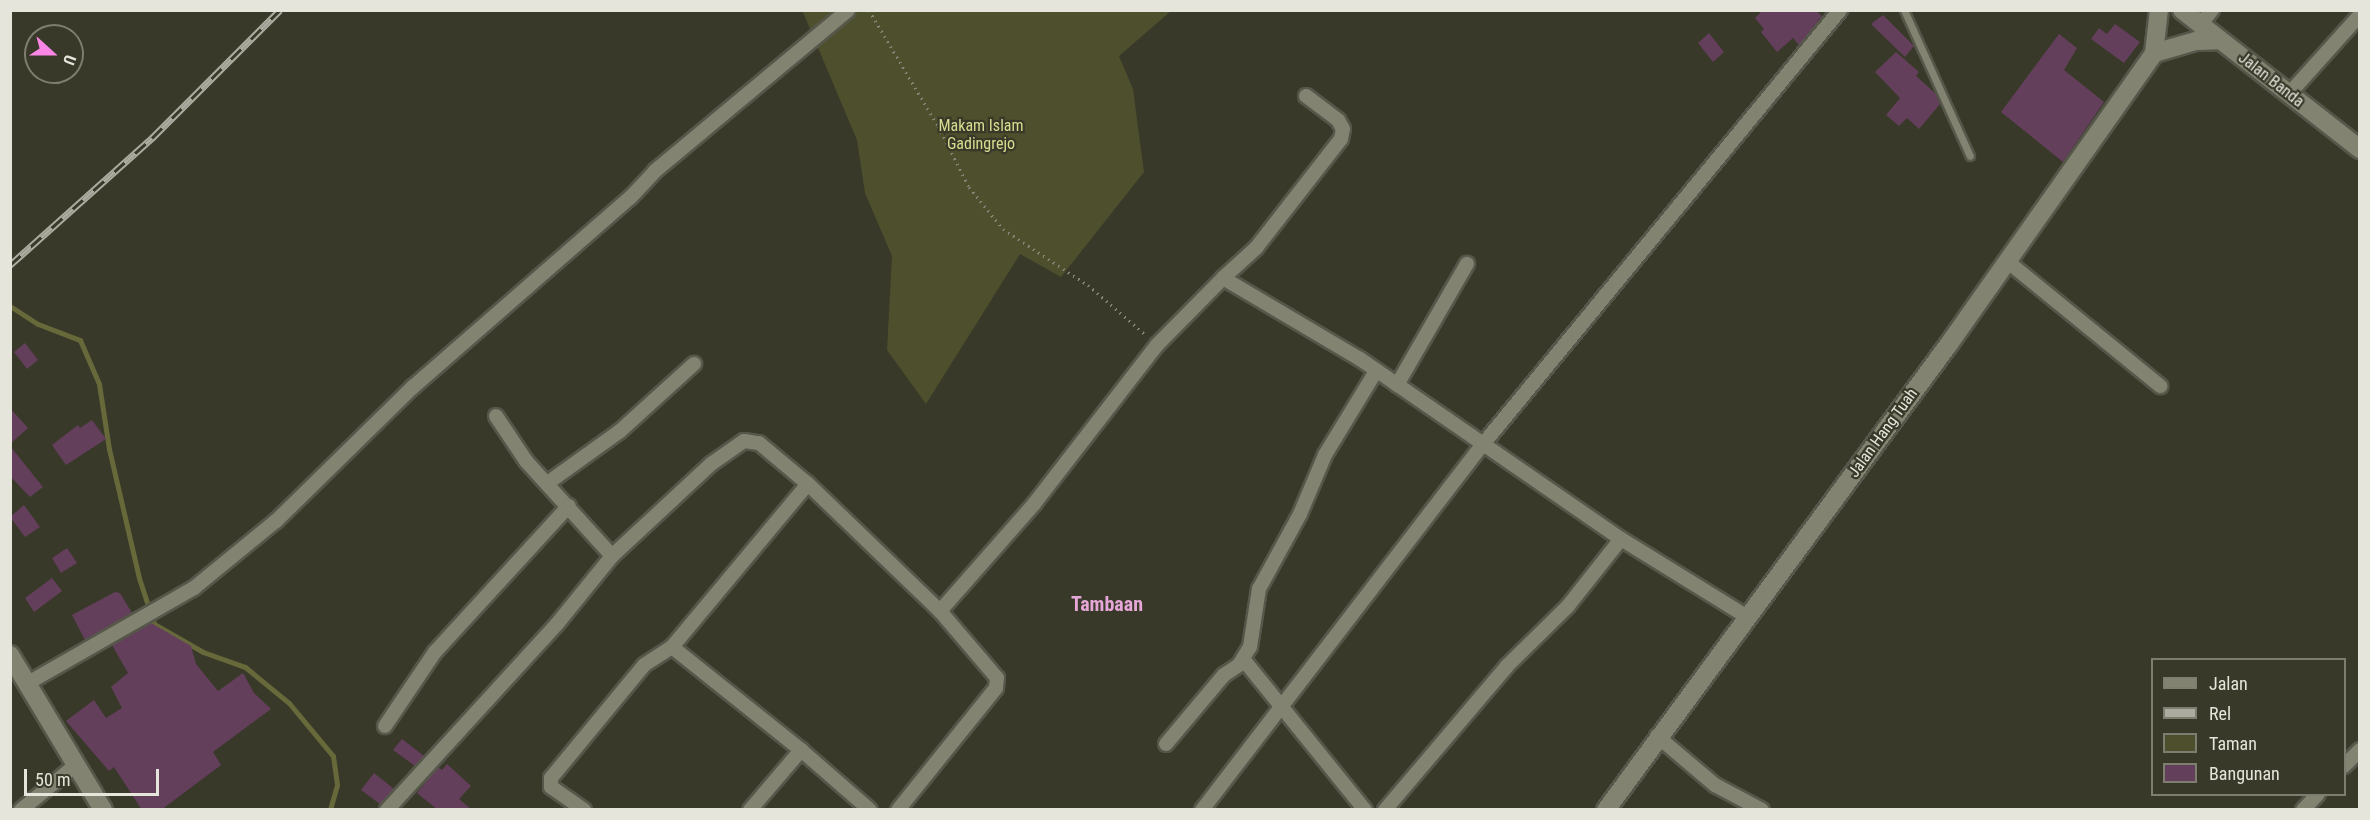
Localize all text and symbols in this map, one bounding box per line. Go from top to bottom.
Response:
north arrow [24,24,84,84]
street label: Jalan Banda [2234,48,2308,112]
text: U [59,52,80,68]
park label: Makam Islam Gadingrejo [938,116,1024,154]
street label: Jalan Hang Tuah [1844,385,1922,481]
district label: Tambaan [1071,592,1143,616]
legend [2151,658,2346,796]
text: Jalan [2209,673,2248,694]
text: Rel [2209,703,2231,724]
text: Taman [2209,733,2257,754]
scale bar [27,757,162,795]
text: Bangunan [2209,763,2280,784]
text: 50 m [35,769,70,790]

